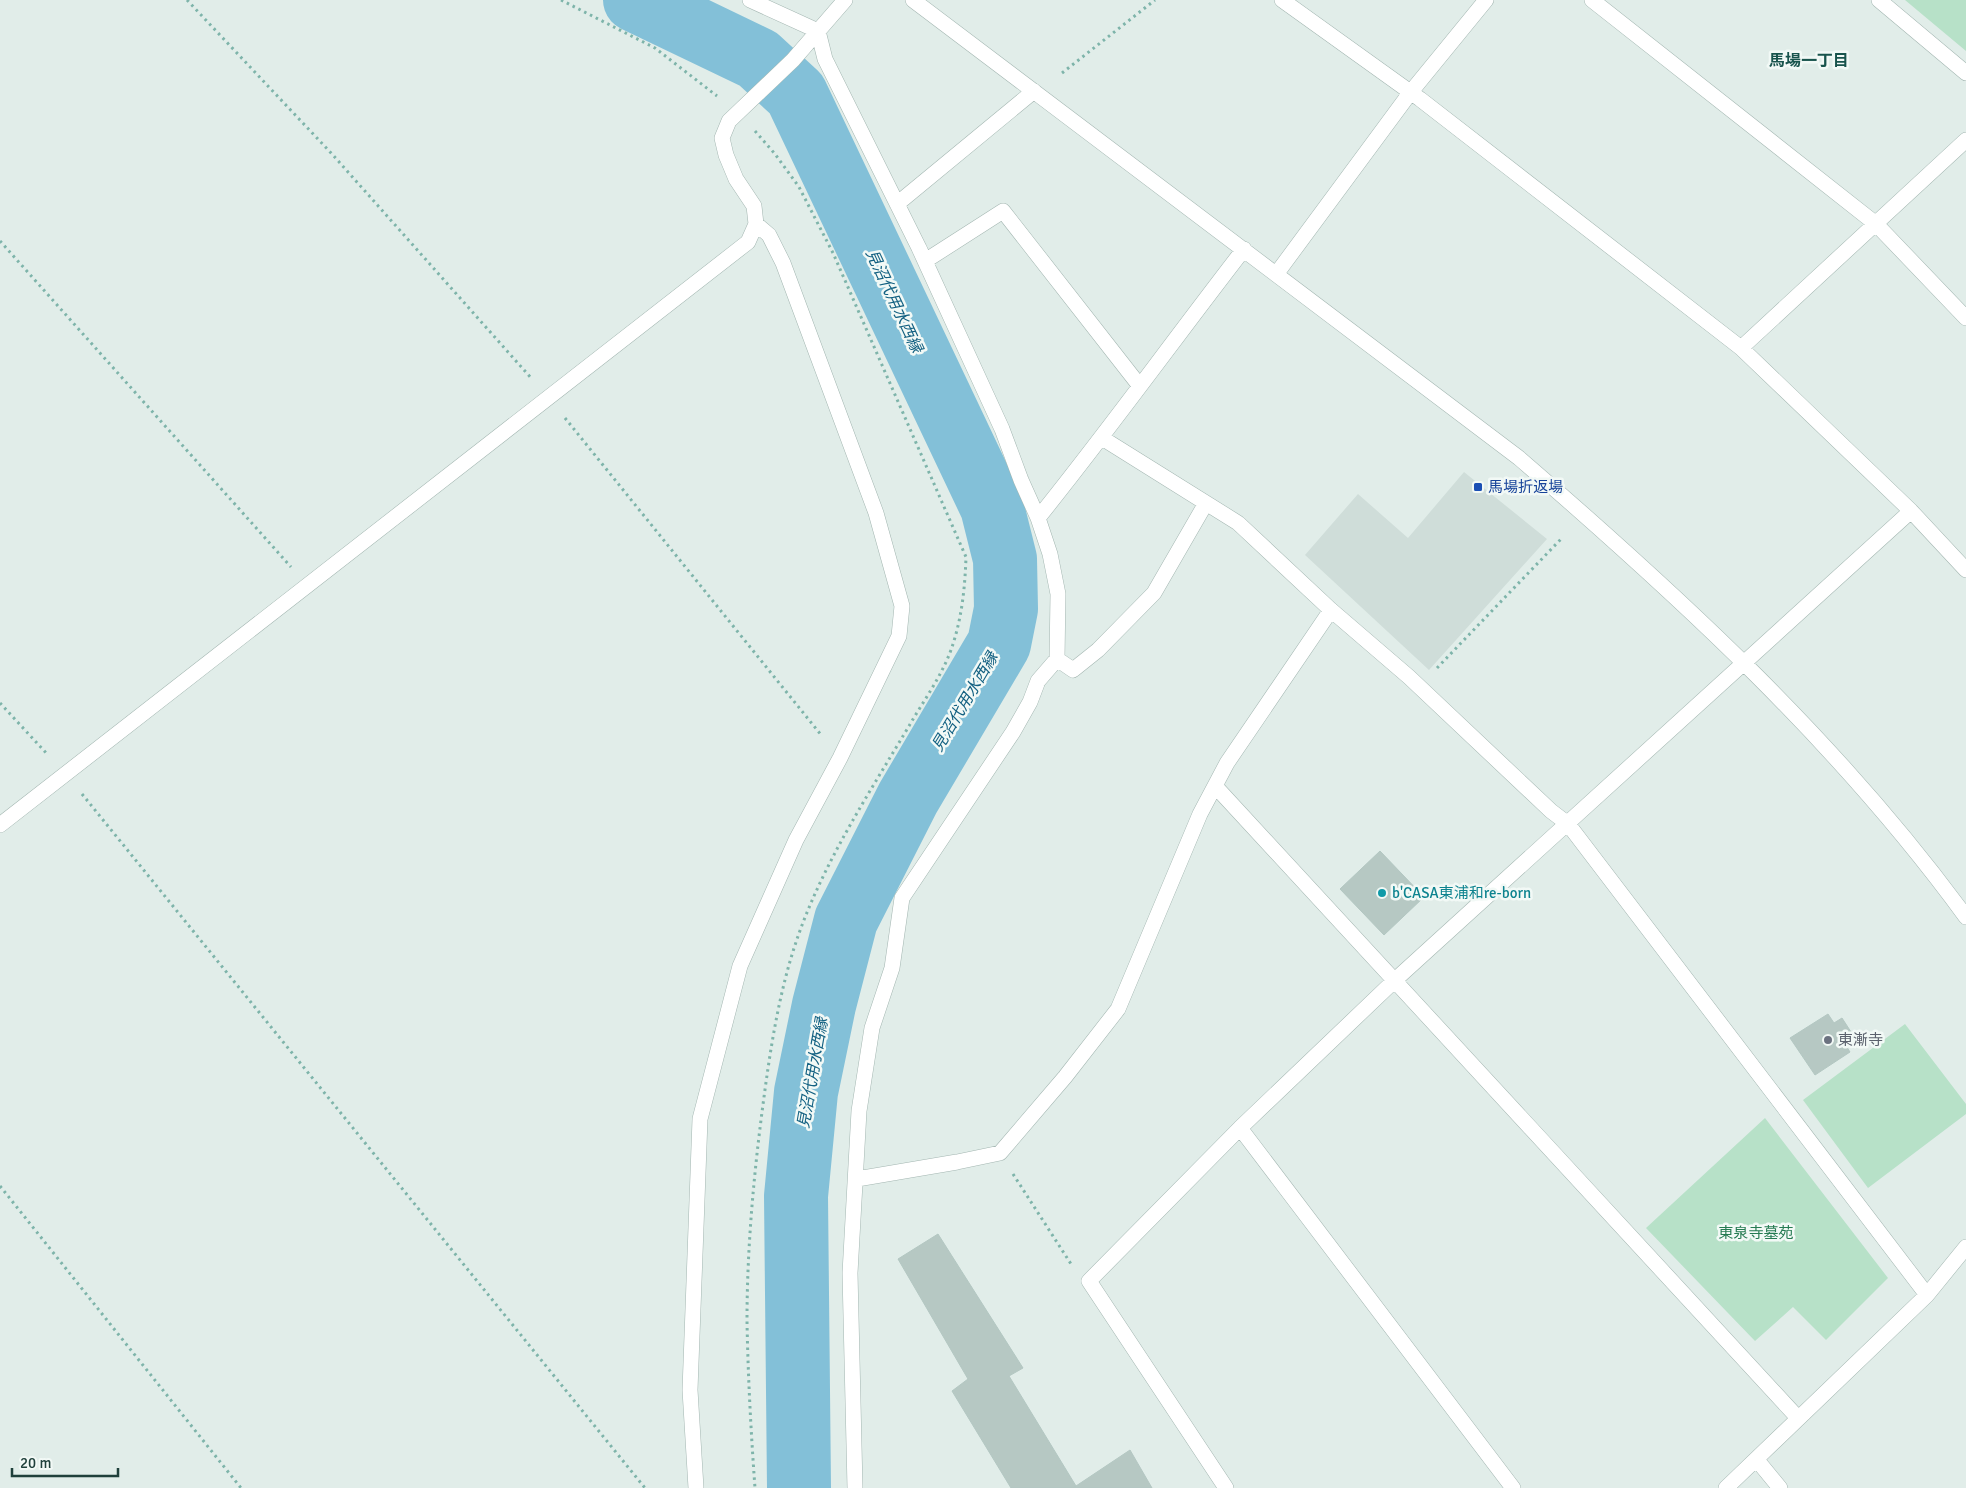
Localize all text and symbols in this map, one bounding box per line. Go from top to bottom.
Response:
district label: 馬場一丁目 [1769,51,1849,71]
water label: 見沼代用水西縁 [861,246,928,358]
place label: 馬場折返場 [1488,478,1563,496]
marker: 馬場折返場 [1472,481,1484,493]
water label: 見沼代用水西縁 [928,647,1003,755]
place label: b'CASA東浦和re-born [1392,884,1531,902]
marker: b'CASA東浦和re-born [1376,887,1388,899]
water label: 見沼代用水西縁 [793,1014,833,1130]
place label: 東漸寺 [1838,1031,1883,1049]
marker: 東漸寺 [1822,1034,1834,1046]
park label: 東泉寺墓苑 [1718,1224,1794,1242]
scale bar [12,1446,119,1478]
text: 20 m [20,1454,51,1472]

